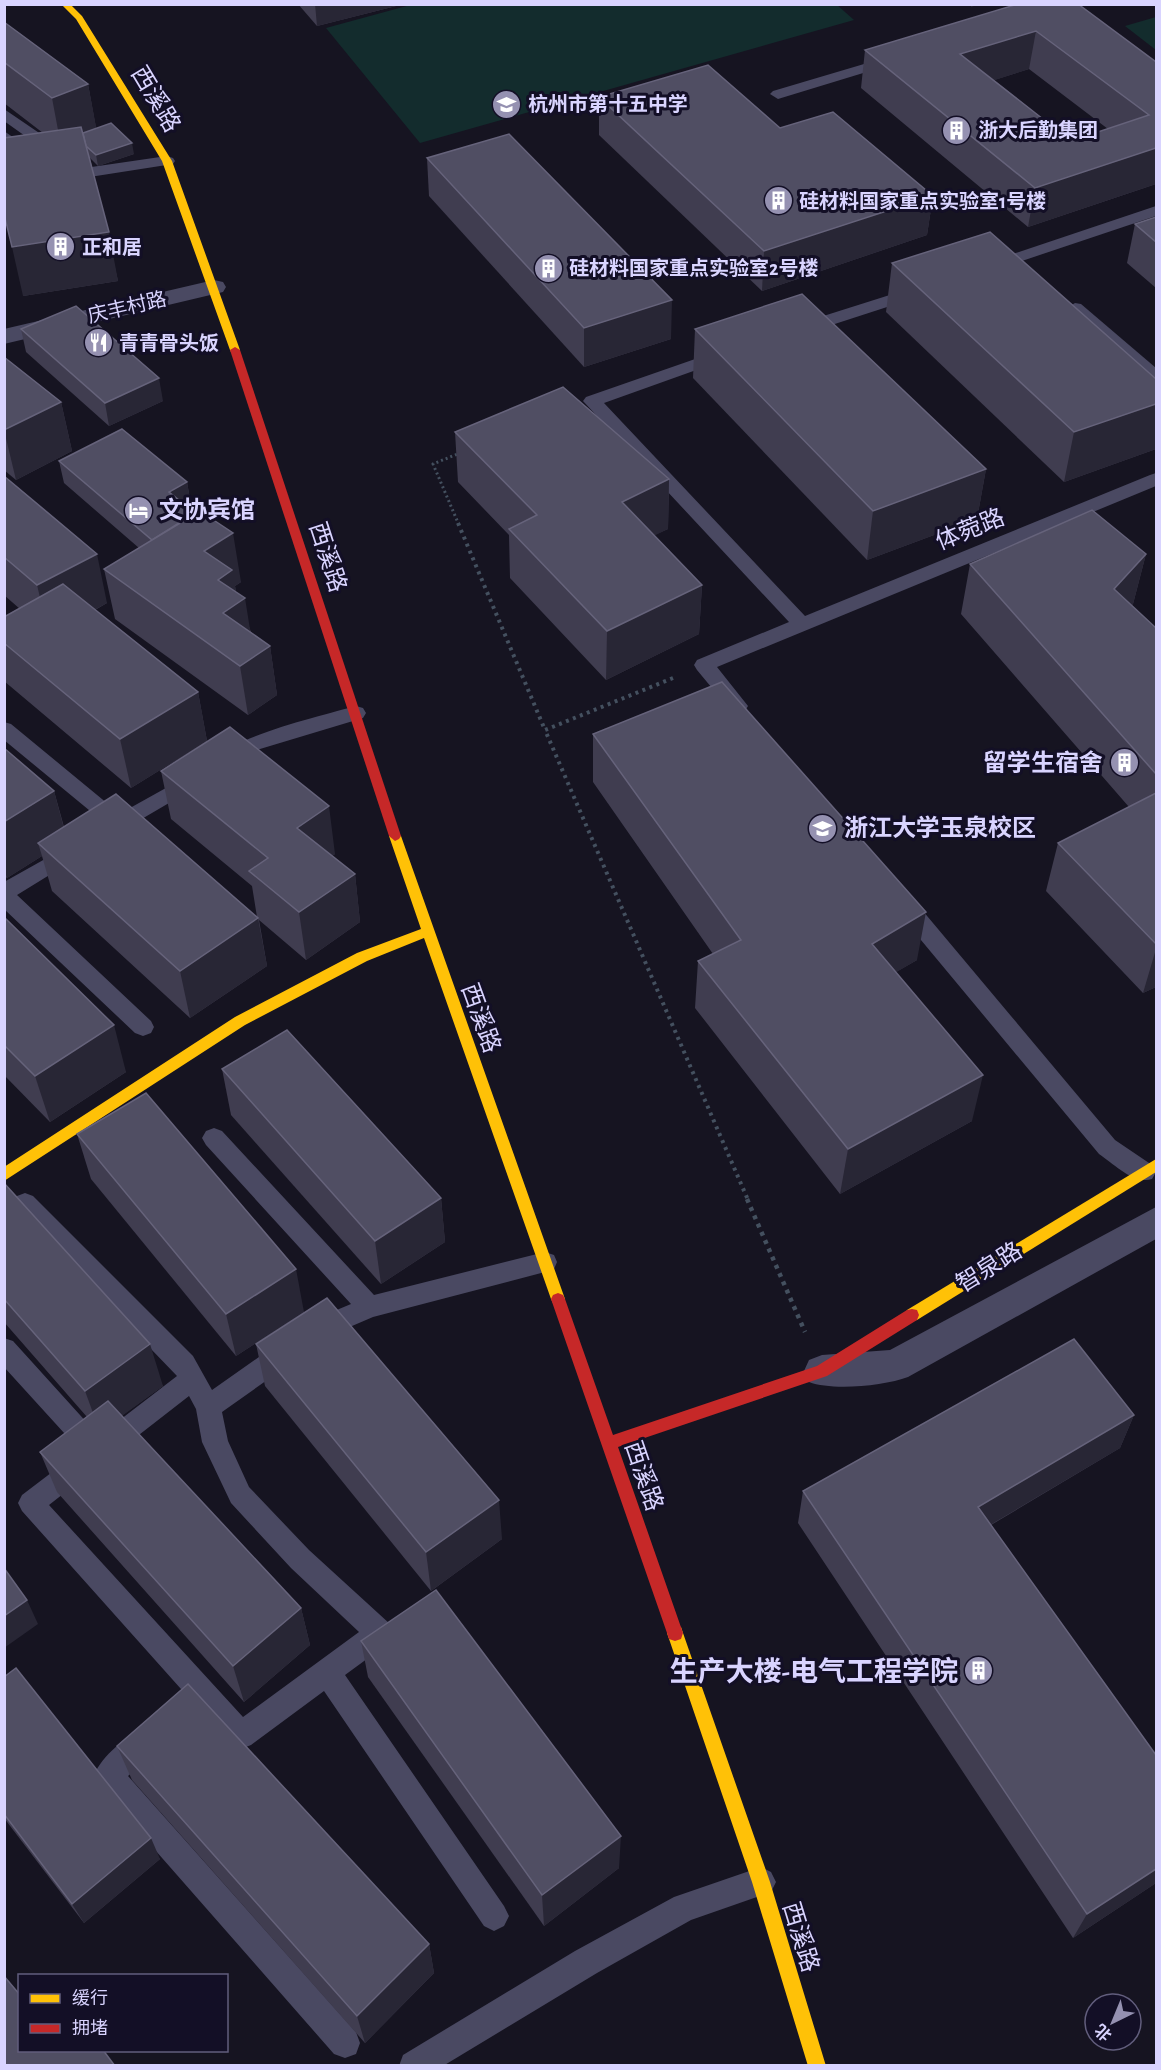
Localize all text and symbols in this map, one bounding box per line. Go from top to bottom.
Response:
street label: 西溪路 [126,61,186,137]
school or university icon: 杭州市第十五中学 [491,88,523,120]
place label: 杭州市第十五中学 [528,93,688,115]
building icon: 浙大后勤集团 [941,114,973,146]
place label: 浙大后勤集团 [978,119,1098,141]
building icon: 硅材料国家重点实验室1号楼 [762,185,794,217]
place label: 硅材料国家重点实验室1号楼 [799,190,1046,212]
building icon: 正和居 [45,231,77,263]
place label: 正和居 [82,237,142,258]
building icon: 硅材料国家重点实验室2号楼 [532,252,564,284]
place label: 硅材料国家重点实验室2号楼 [569,257,818,279]
street label: 庆丰村路 [86,288,168,327]
restaurant icon: 青青骨头饭 [82,327,114,359]
place label: 青青骨头饭 [119,333,219,354]
hotel icon: 文协宾馆 [122,494,154,526]
place label: 文协宾馆 [159,497,255,523]
street label: 体菀路 [932,503,1008,555]
street label: 西溪路 [305,519,351,595]
building icon: 留学生宿舍 [1108,747,1140,779]
place label: 留学生宿舍 [983,750,1103,776]
school or university icon: 浙江大学玉泉校区 [807,812,839,844]
place label: 浙江大学玉泉校区 [844,815,1036,841]
street label: 西溪路 [456,980,506,1056]
street label: 智泉路 [952,1237,1026,1297]
street label: 西溪路 [620,1438,668,1514]
building icon: 生产大楼-电气工程学院 [963,1655,995,1687]
place label: 生产大楼-电气工程学院 [669,1656,958,1687]
street label: 西溪路 [778,1899,824,1975]
legend [18,1974,228,2052]
text: 缓行 [72,1988,108,2008]
north arrow [1083,1992,1143,2052]
text: 拥堵 [72,2018,108,2038]
text: 北 [1091,2021,1115,2044]

